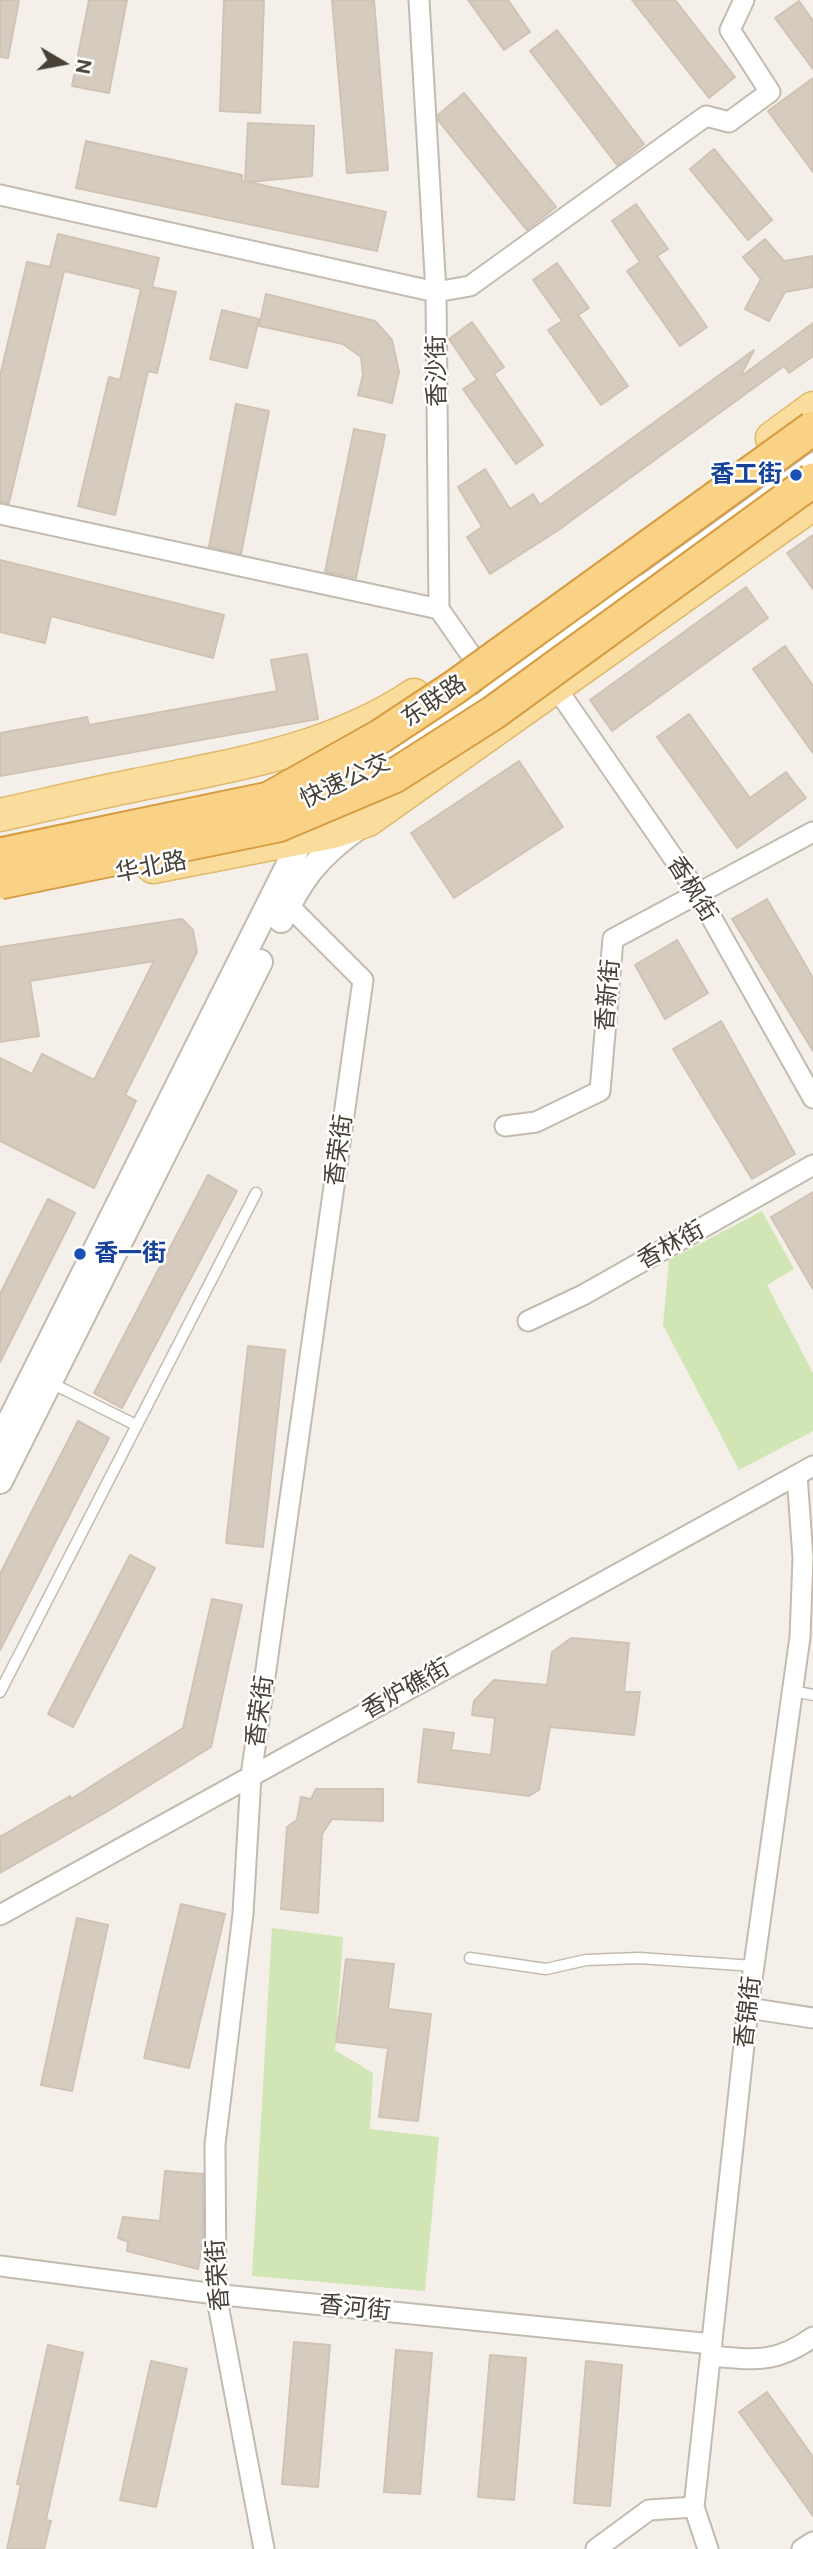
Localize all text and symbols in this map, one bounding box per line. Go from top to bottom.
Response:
north arrow [28,28,98,98]
text: N [72,57,96,76]
street label: 香沙街 [422,335,452,407]
place label: 香工街 [710,461,782,489]
marker: 香工街 [788,467,804,483]
street label: 东联路 [396,669,472,733]
street label: 快速公交 [295,748,395,814]
street label: 华北路 [113,846,189,888]
street label: 香枫街 [661,851,723,927]
street label: 香新街 [591,958,625,1032]
street label: 香荣街 [320,1112,358,1188]
street label: 香林街 [633,1215,709,1275]
place label: 香一街 [94,1240,166,1268]
marker: 香一街 [72,1246,88,1262]
street label: 香炉礁街 [357,1653,455,1725]
street label: 香荣街 [241,1673,279,1749]
street label: 香锦街 [729,1975,767,2049]
street label: 香荣街 [201,2238,235,2312]
street label: 香河街 [318,2290,392,2326]

